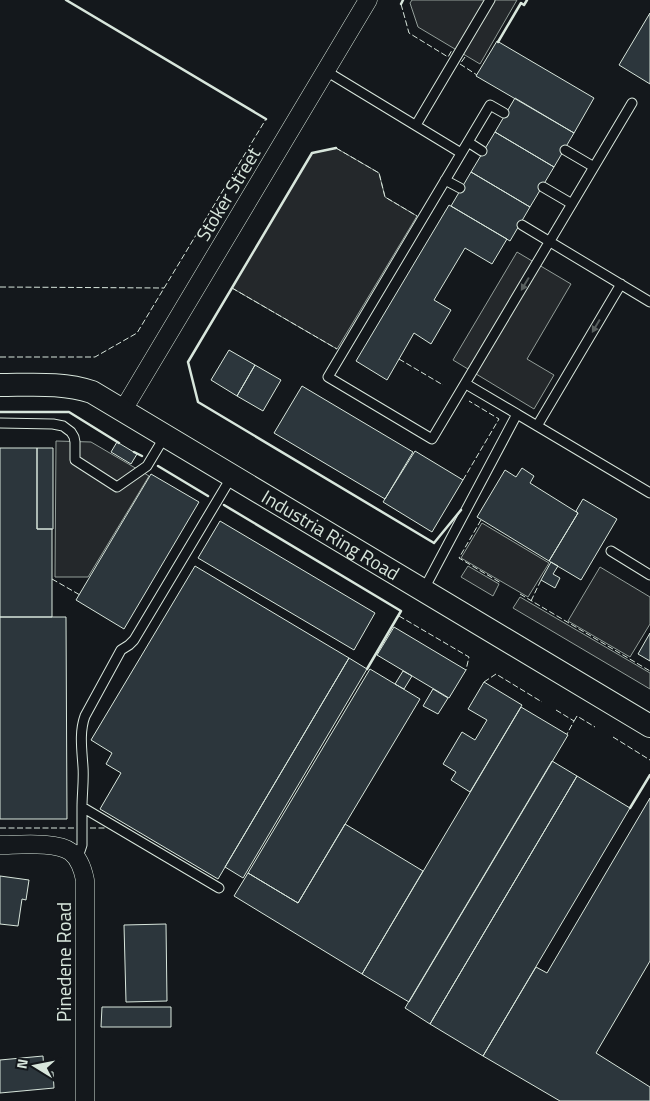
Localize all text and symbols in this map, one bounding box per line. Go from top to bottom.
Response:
street label: Stoker Street [188,141,267,246]
one-way arrow [521,276,529,291]
one-way arrow [591,320,600,333]
street label: Industria Ring Road [257,482,406,587]
street label: Pinedene Road [49,902,78,1022]
north arrow [10,1041,60,1091]
text: N [11,1057,33,1070]

